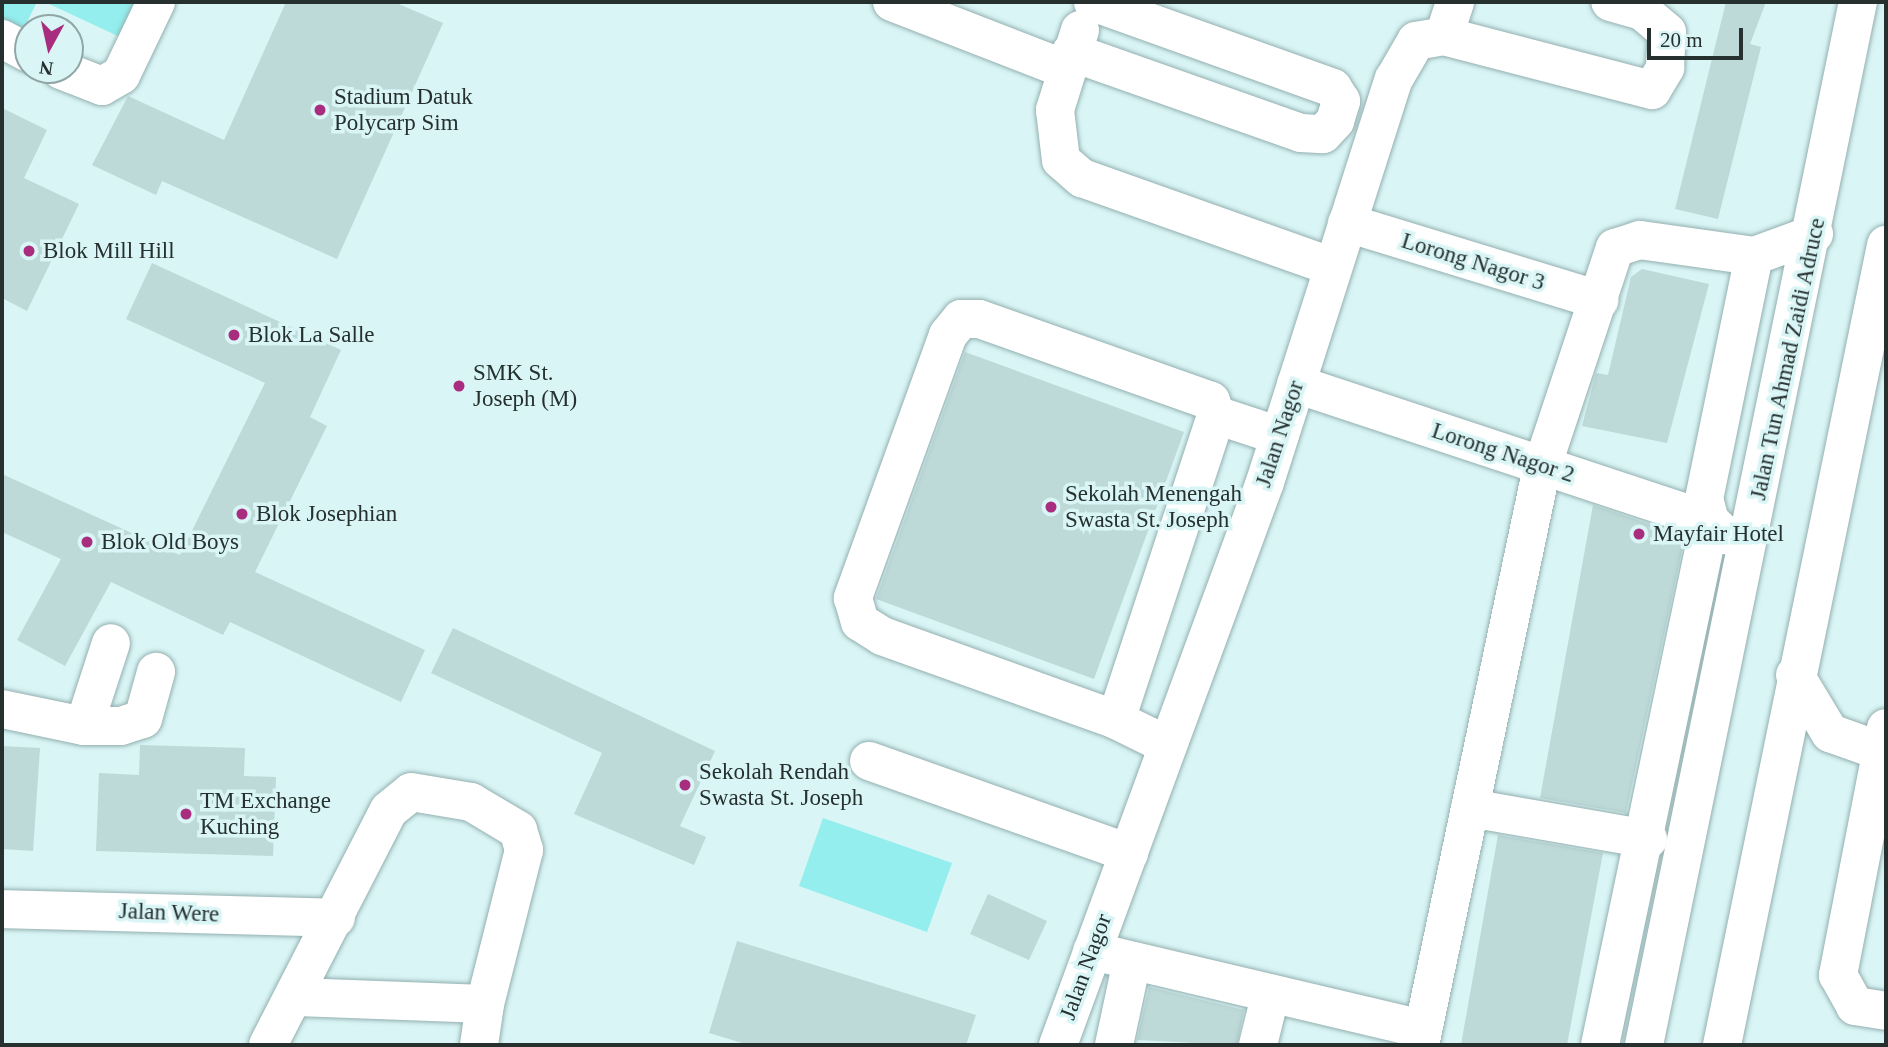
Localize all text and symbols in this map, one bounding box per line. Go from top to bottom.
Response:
north arrow [14,14,84,84]
scale bar [1650,14,1746,58]
text: 20 m [1660,28,1703,52]
text: N [38,57,55,80]
place label: Stadium Datuk Polycarp Sim [334,83,473,137]
marker: Stadium Datuk Polycarp Sim [312,102,328,118]
street label: Jalan Tun Ahmad Zaidi Adruce [1744,214,1832,504]
street label: Lorong Nagor 3 [1398,227,1548,297]
place label: Blok Mill Hill [43,237,175,265]
marker: Blok Mill Hill [21,243,37,259]
place label: Blok La Salle [248,321,374,349]
marker: Blok La Salle [226,327,242,343]
place label: SMK St. Joseph (M) [473,359,577,413]
street label: Jalan Nagor [1250,377,1310,491]
marker: SMK St. Joseph (M) [451,378,467,394]
street label: Lorong Nagor 2 [1428,417,1578,489]
place label: Sekolah Menengah Swasta St. Joseph [1065,480,1242,534]
marker: Sekolah Menengah Swasta St. Joseph [1043,499,1059,515]
place label: Blok Josephian [256,500,397,528]
marker: Blok Josephian [234,506,250,522]
place label: Mayfair Hotel [1653,520,1784,548]
marker: Mayfair Hotel [1631,526,1647,542]
place label: Blok Old Boys [101,528,239,556]
marker: Blok Old Boys [79,534,95,550]
place label: Sekolah Rendah Swasta St. Joseph [699,758,863,812]
marker: Sekolah Rendah Swasta St. Joseph [677,777,693,793]
place label: TM Exchange Kuching [200,787,331,841]
marker: TM Exchange Kuching [178,806,194,822]
street label: Jalan Were [118,897,220,929]
street label: Jalan Nagor [1054,910,1118,1024]

